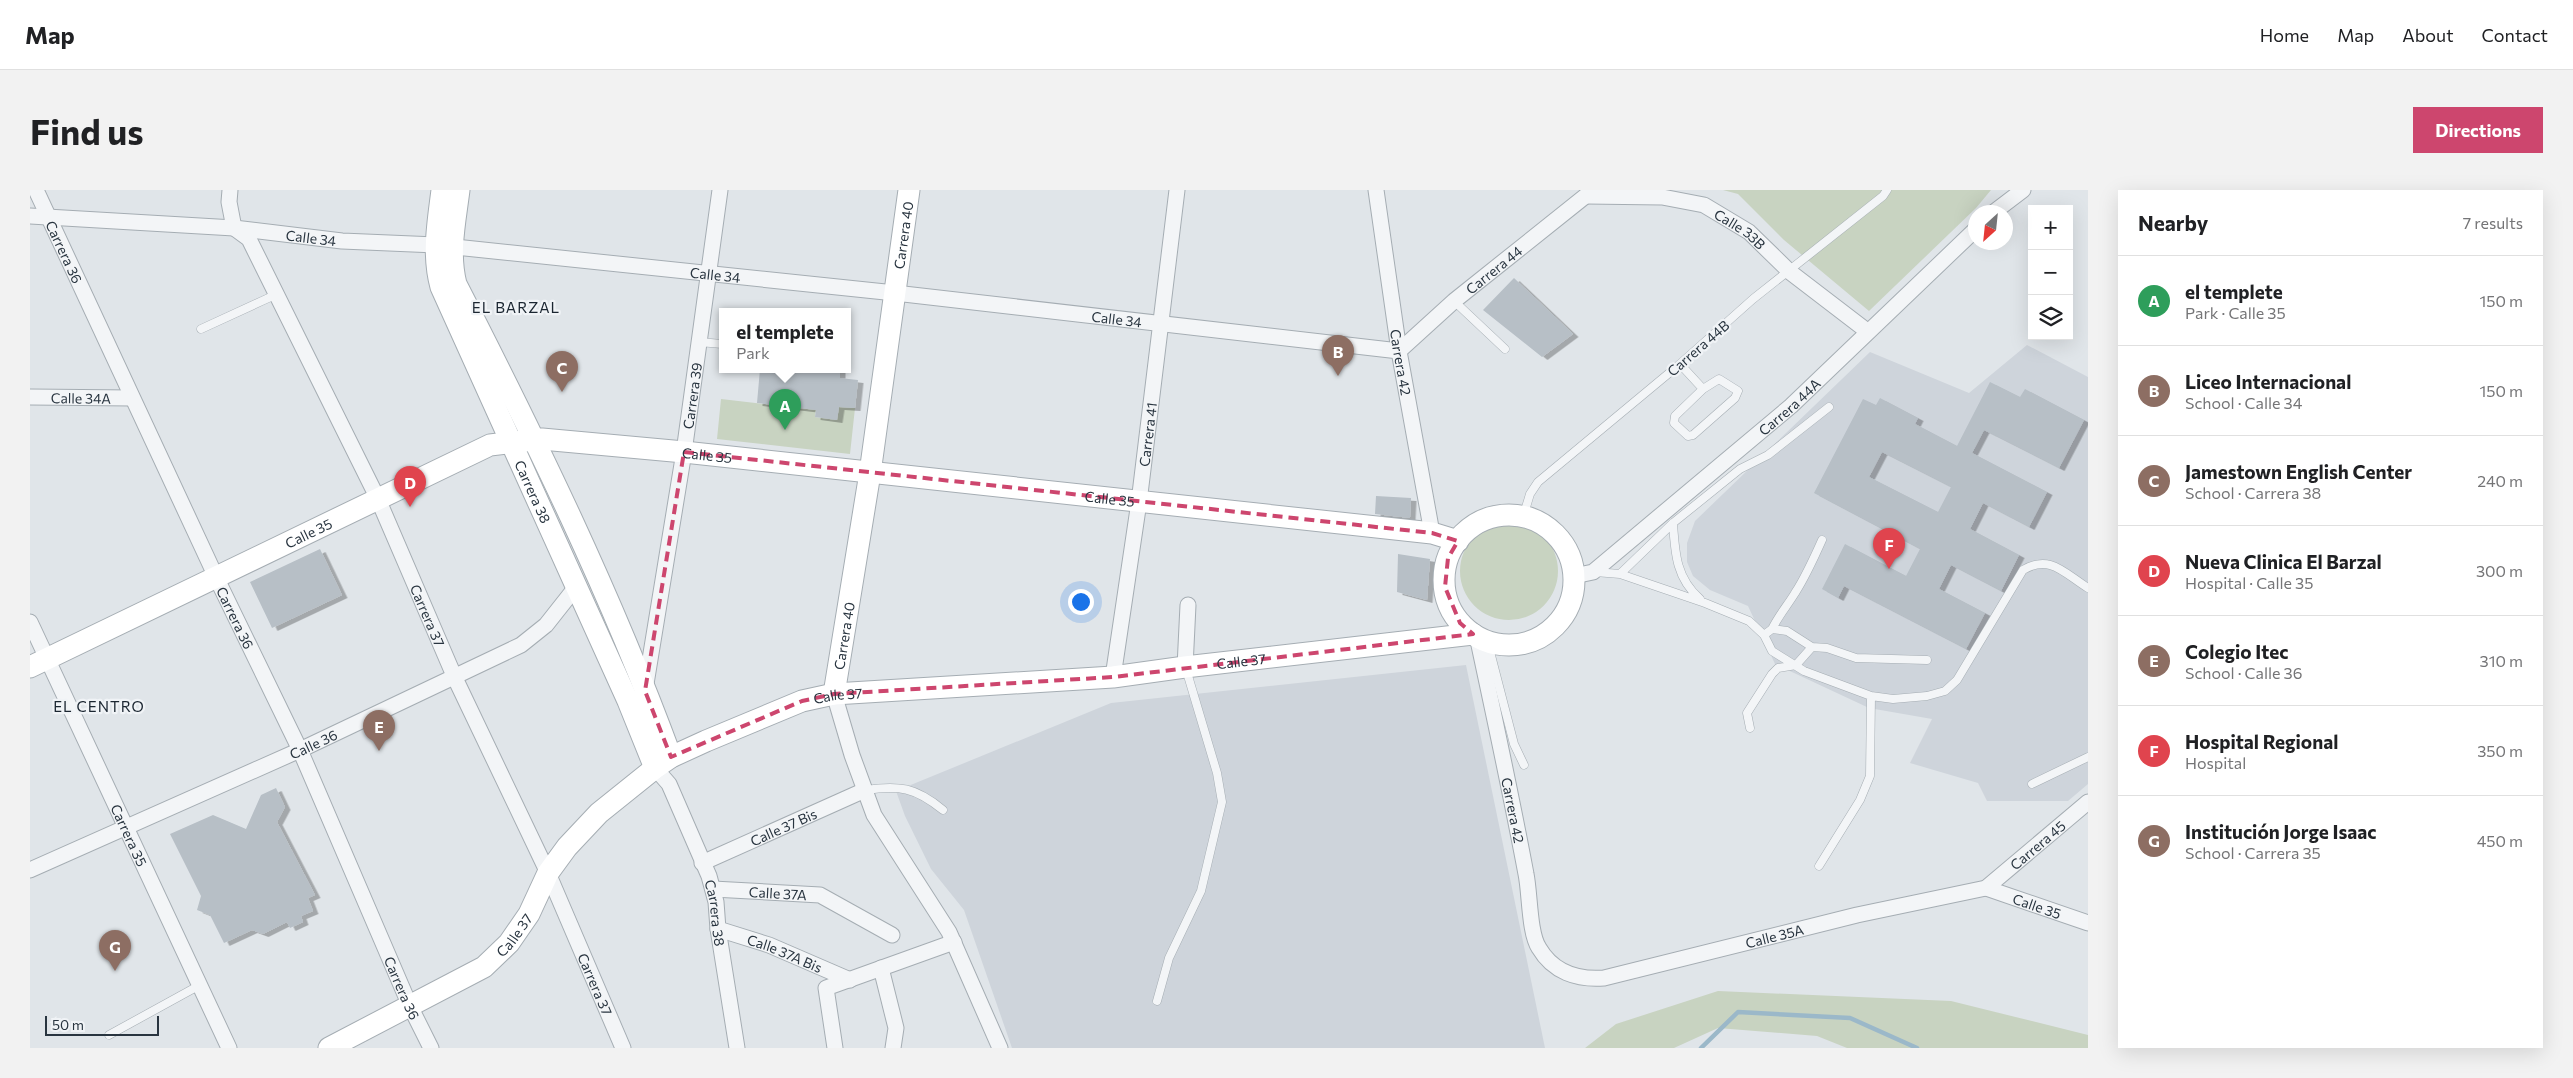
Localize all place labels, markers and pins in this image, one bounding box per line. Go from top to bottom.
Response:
pin: B [1322,335,1354,376]
pin: C [546,351,578,392]
pin: A [769,389,801,430]
pin: D [394,466,426,507]
pin: F [1873,528,1905,569]
pin: E [363,710,395,751]
pin: G [99,930,131,971]

